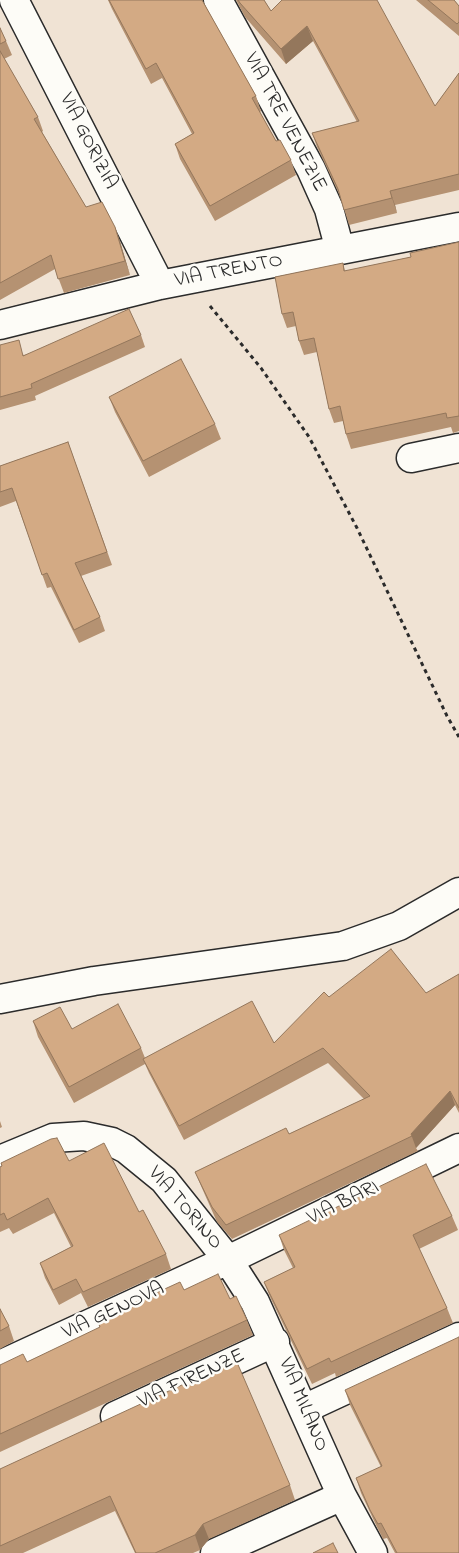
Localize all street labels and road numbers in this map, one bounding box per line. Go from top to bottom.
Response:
street label: VIA TRE VENEZIE [237,49,331,197]
street label: VIA GORIZIA [52,90,122,194]
street label: VIA TRENTO [173,249,285,295]
street label: VIA TORINO [141,1162,227,1256]
street label: VIA BARI [304,1176,384,1232]
street label: VIA GENOVA [59,1277,169,1347]
street label: VIA FIRENZE [135,1344,249,1416]
street label: VIA MILANO [271,1354,333,1456]

